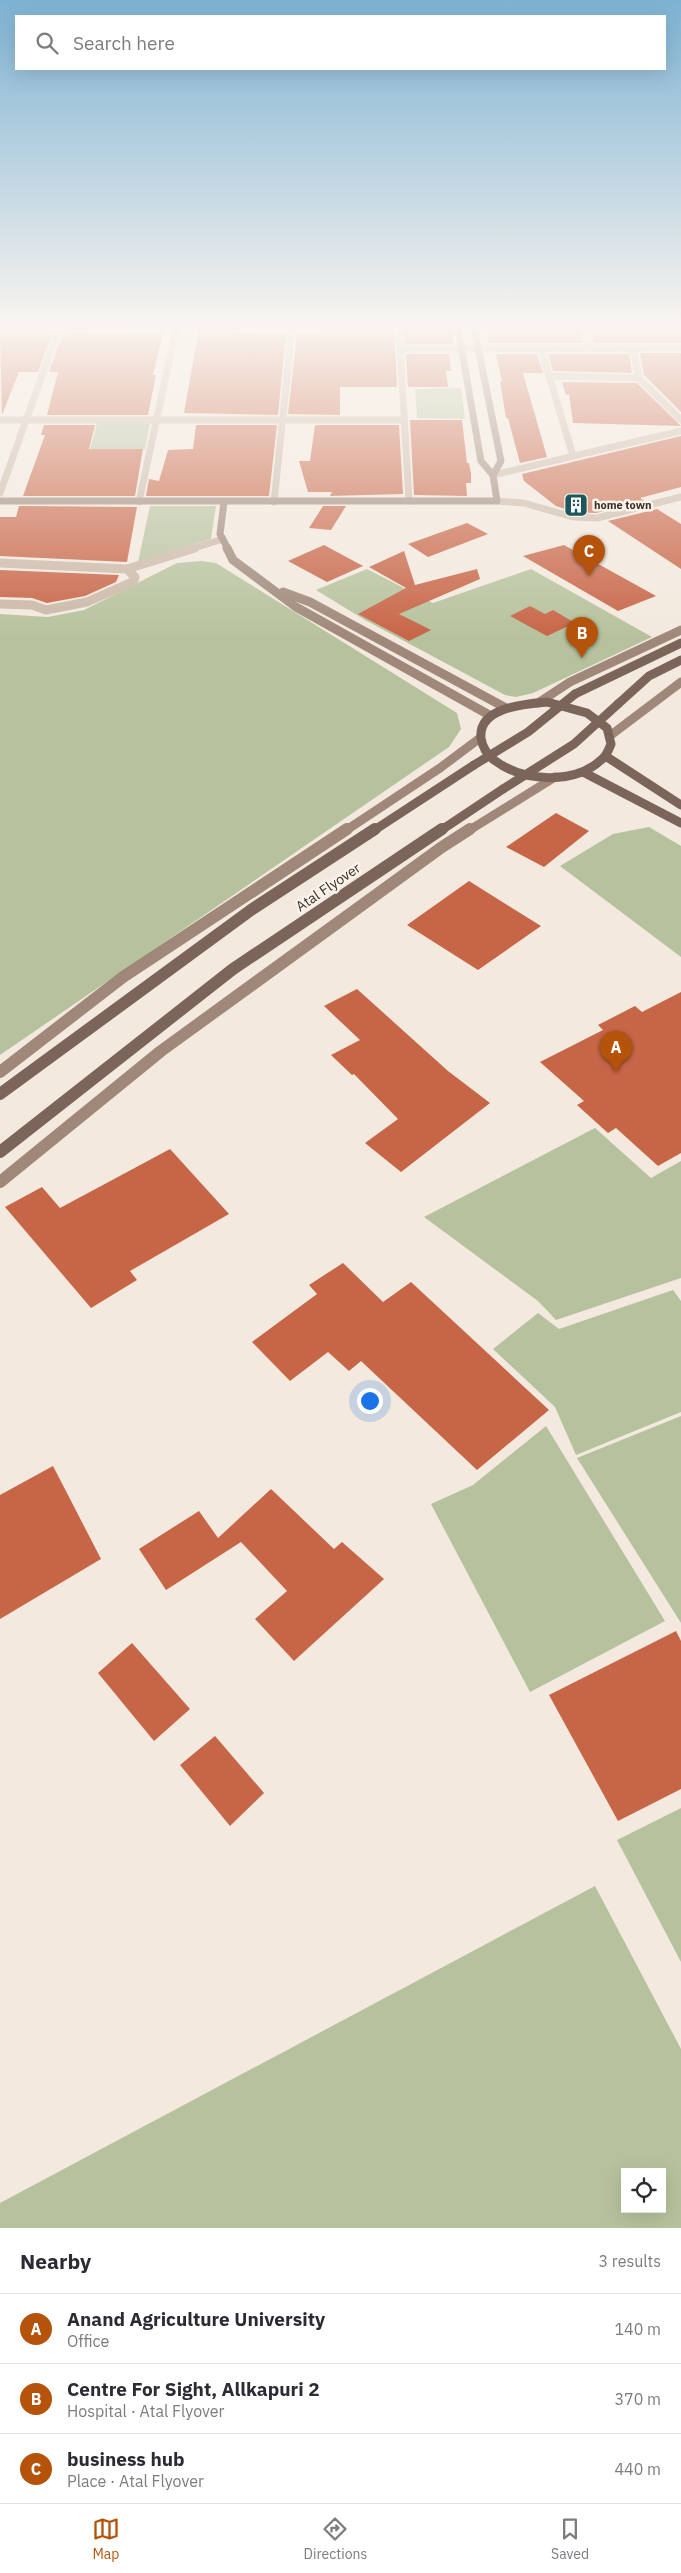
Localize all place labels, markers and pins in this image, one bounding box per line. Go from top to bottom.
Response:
building icon: home town [563,492,589,518]
place label: home town [594,498,651,512]
pin: C [573,535,605,576]
pin: B [566,617,598,658]
pin: A [600,1031,632,1072]

